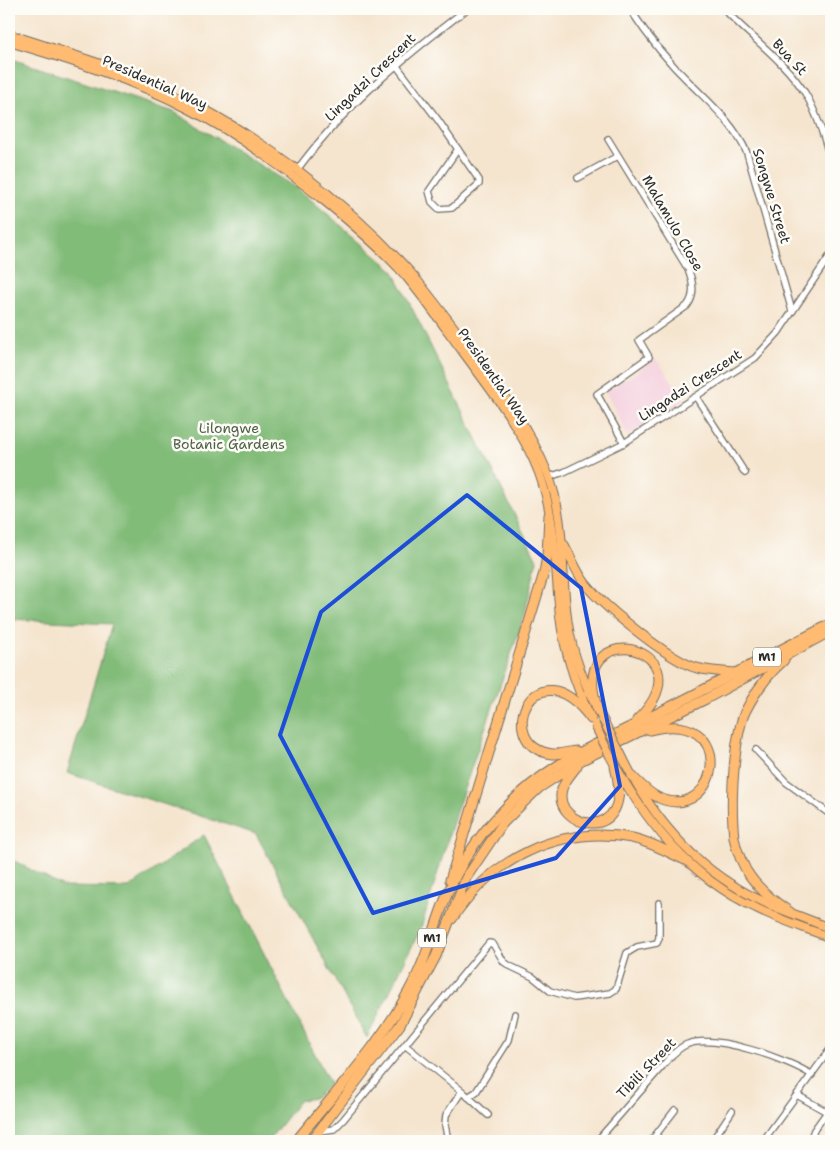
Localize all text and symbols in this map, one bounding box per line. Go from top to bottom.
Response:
street label: Lingadzi Crescent [321,29,419,125]
street label: Bua St [769,35,811,79]
street label: Presidential Way [100,51,210,113]
street label: Songwe Street [749,146,795,246]
street label: Malamulo Close [638,172,708,274]
street label: Presidential Way [454,324,534,428]
street label: Lingadzi Crescent [635,345,745,425]
park label: Lilongwe Botanic Gardens [173,419,285,453]
road number: M1 [753,648,781,666]
road number: M1 [418,928,446,948]
street label: Tibili Street [612,1034,680,1102]

